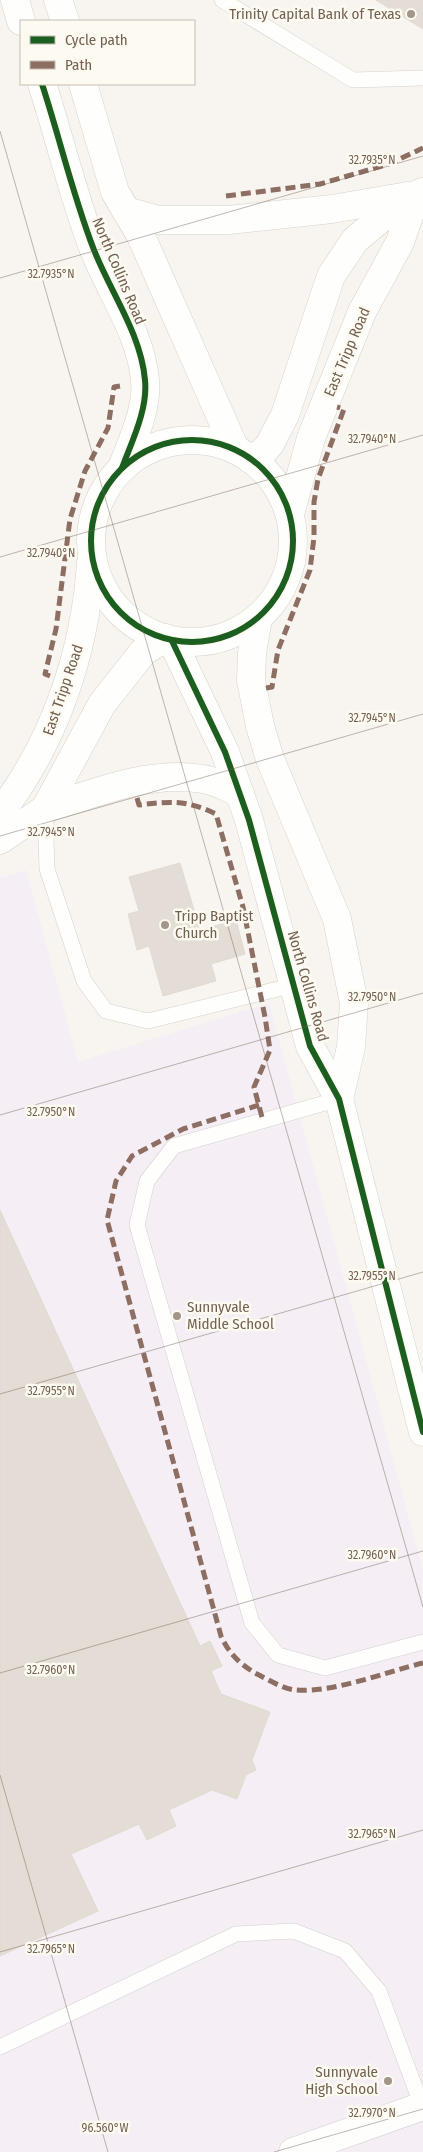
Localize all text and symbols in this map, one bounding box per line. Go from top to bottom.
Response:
place label: Trinity Capital Bank of Texas [229,5,401,23]
marker: Trinity Capital Bank of Texas [405,8,417,20]
legend [20,20,195,85]
text: Cycle path [65,31,128,49]
text: Path [65,56,92,74]
text: 32.7935°N [348,153,396,167]
street label: North Collins Road [88,215,150,327]
text: 32.7935°N [27,267,75,281]
street label: East Tripp Road [320,305,374,399]
text: 32.7940°N [348,432,396,446]
text: 32.7940°N [27,546,75,560]
street label: East Tripp Road [39,642,87,738]
text: 32.7945°N [348,711,396,725]
text: 32.7945°N [27,825,75,839]
place label: Tripp Baptist Church [175,907,254,942]
marker: Tripp Baptist Church [159,919,171,931]
street label: North Collins Road [284,929,332,1043]
text: 32.7950°N [348,990,396,1004]
text: 32.7950°N [27,1105,75,1119]
text: 32.7955°N [348,1269,396,1283]
place label: Sunnyvale Middle School [187,1298,274,1333]
marker: Sunnyvale Middle School [171,1310,183,1322]
text: 32.7955°N [27,1384,75,1398]
text: 32.7960°N [348,1548,396,1562]
text: 32.7960°N [27,1663,75,1677]
text: 32.7965°N [348,1827,396,1841]
text: 32.7965°N [27,1942,75,1956]
place label: Sunnyvale High School [305,2063,378,2098]
marker: Sunnyvale High School [382,2075,394,2087]
text: 32.7970°N [348,2106,396,2120]
text: 96.560°W [82,2121,128,2135]

